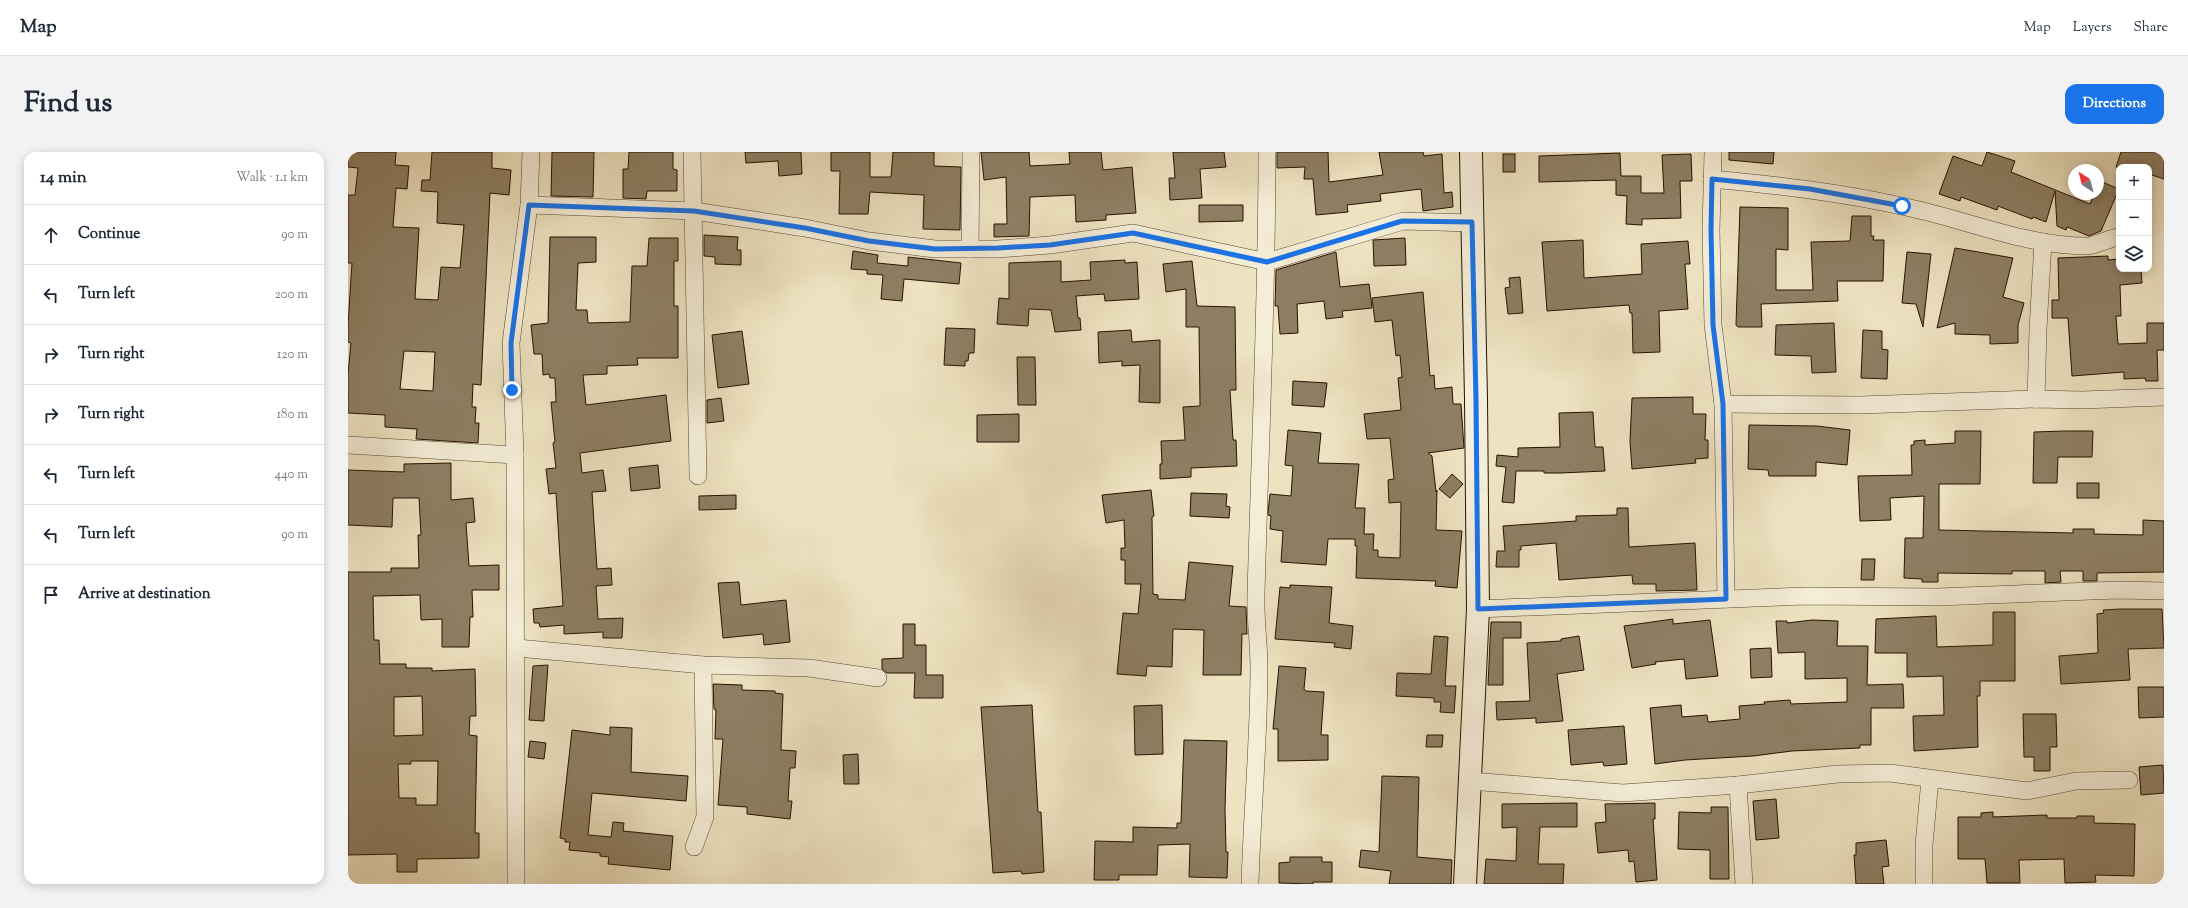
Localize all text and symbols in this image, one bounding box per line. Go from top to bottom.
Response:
text: Map [20,14,57,41]
text: Map [2024,18,2051,38]
text: Layers [2073,18,2111,38]
text: Share [2133,18,2168,38]
text: Find us [24,84,112,124]
button: Directions [2065,84,2164,124]
north arrow [2068,164,2104,200]
map controls [2116,164,2152,272]
button: + [2116,164,2152,200]
text: 14 min [40,166,87,190]
text: Walk · 1.1 km [236,169,308,187]
route start [1893,197,1911,215]
button: − [2116,200,2152,236]
icon: ahead [40,224,62,246]
text: Continue [78,224,140,245]
text: 90 m [281,226,308,244]
button: layers [2116,236,2152,272]
icon: left [40,284,62,306]
text: Turn left [78,284,135,305]
text: 200 m [275,286,308,304]
icon: right [40,344,62,366]
text: Turn right [78,344,144,365]
text: 120 m [277,346,308,364]
route end [503,381,521,399]
icon: right [40,404,62,426]
text: Turn right [78,404,144,425]
text: 180 m [277,406,308,424]
icon: left [40,464,62,486]
text: Turn left [78,464,135,485]
text: 440 m [275,466,308,484]
icon: left [40,524,62,546]
text: Turn left [78,524,135,545]
text: 90 m [281,526,308,544]
icon: arrive [40,584,62,606]
text: Arrive at destination [78,584,211,605]

